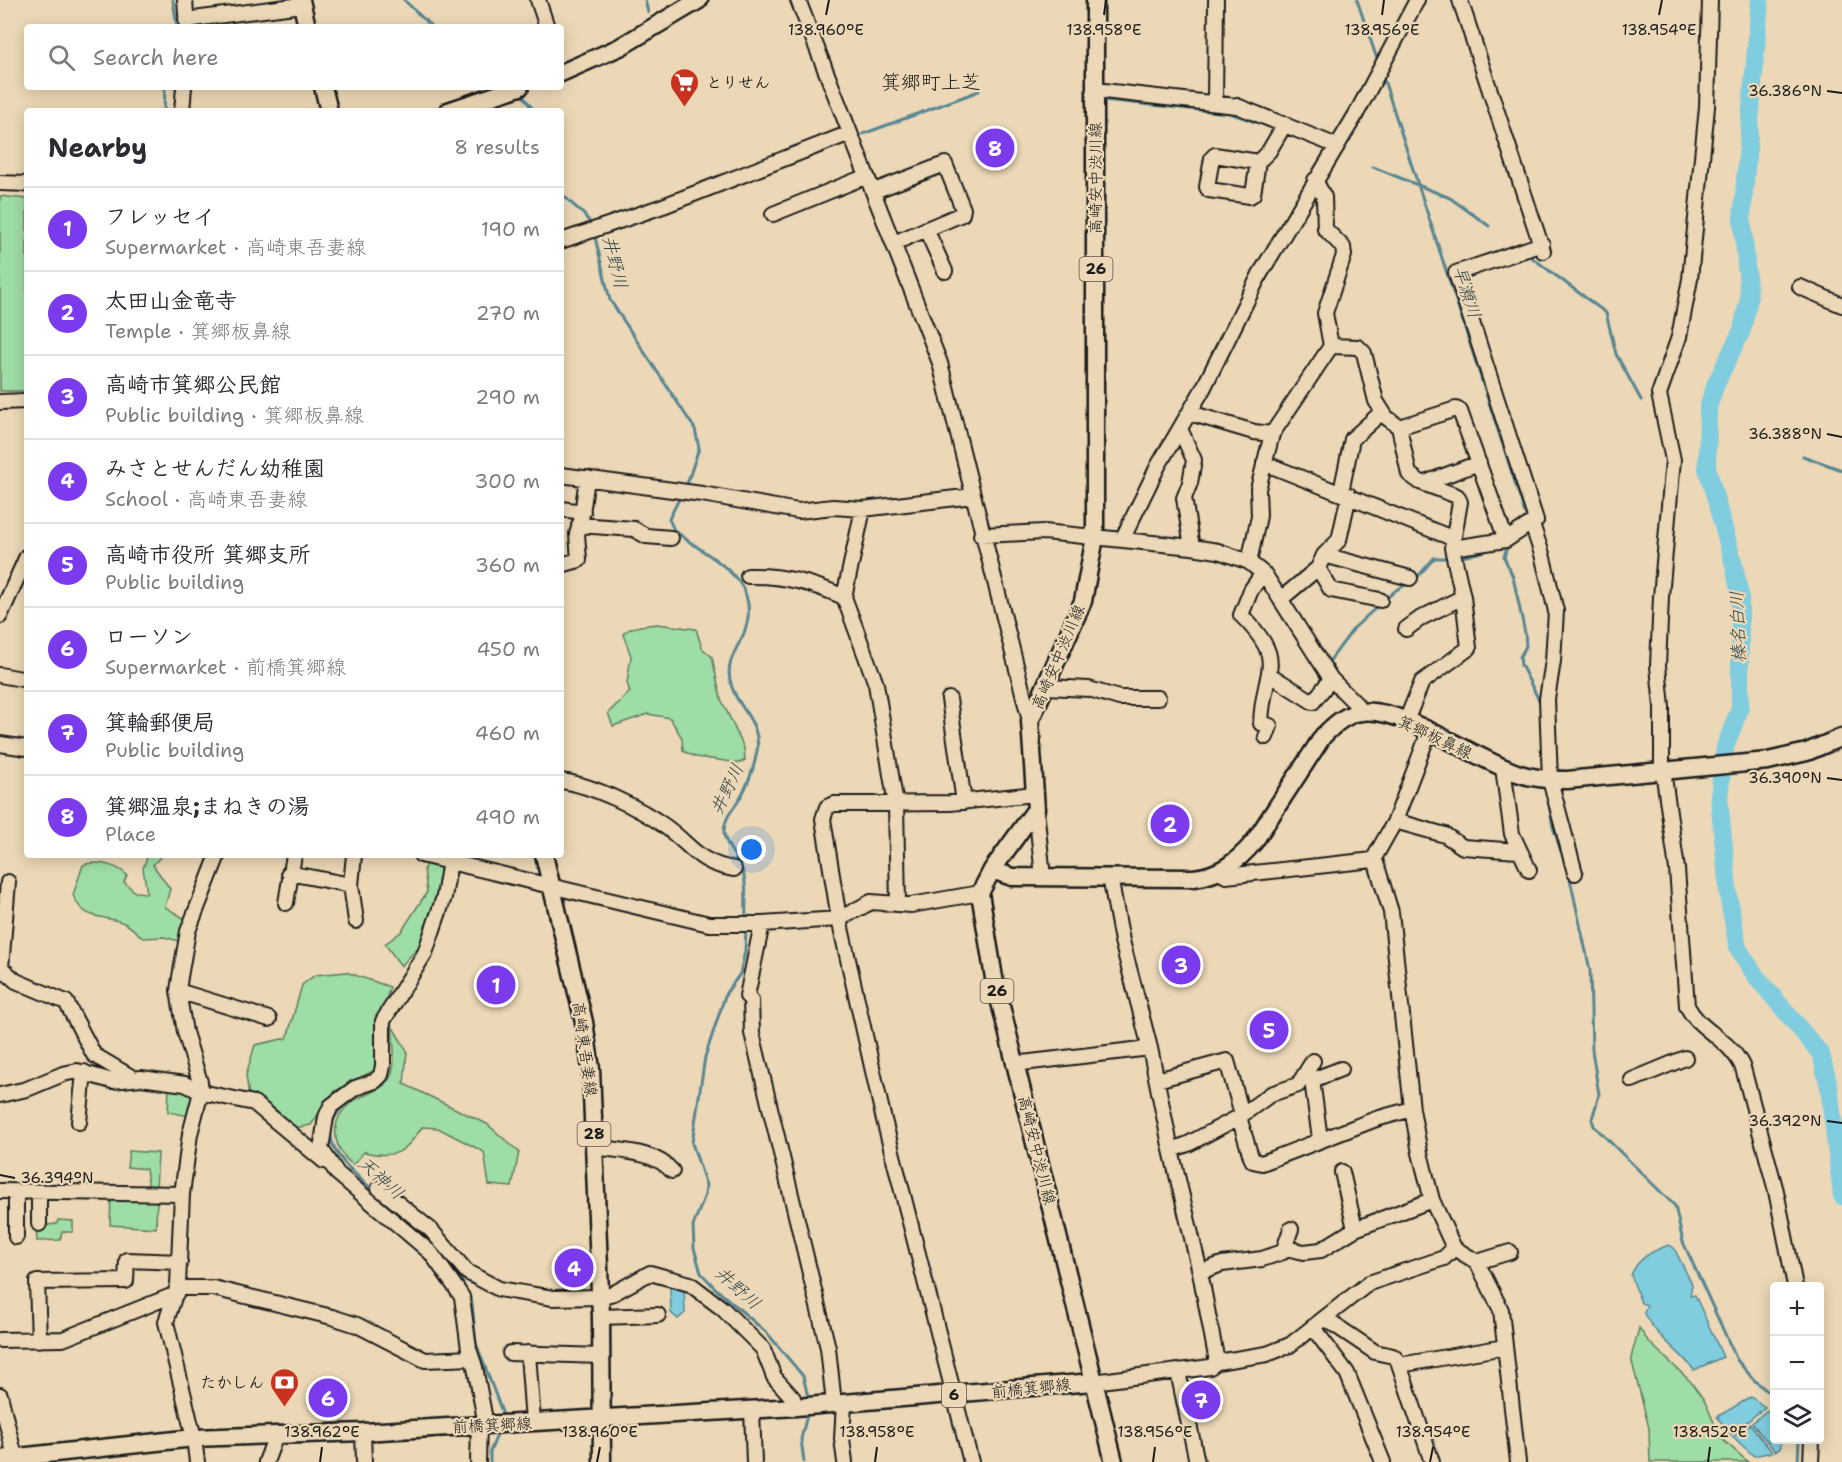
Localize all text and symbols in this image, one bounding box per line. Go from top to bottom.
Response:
text: 138.960°E [788,20,864,40]
text: 138.958°E [1067,20,1141,40]
text: 138.956°E [1345,20,1419,40]
text: 138.954°E [1622,20,1696,40]
search box [24,24,564,90]
icon: search [45,41,78,74]
text: Search here [93,43,219,72]
supermarket icon: とりせん [669,66,701,108]
district label: 箕郷町上芝 [881,69,981,95]
place label: とりせん [706,72,770,93]
text: 36.386°N [1748,81,1822,101]
street label: 高崎安中渋川線 [1085,122,1106,234]
pin: 8 [976,126,1014,170]
text: Nearby [48,130,147,165]
text: 8 results [454,134,540,160]
text: フレッセイ [105,202,215,231]
text: 1 [63,216,72,242]
text: 190 m [481,216,540,242]
water label: 井野川 [597,233,633,291]
text: Supermarket · 高崎東吾妻線 [105,234,366,260]
road number: 26 [1080,257,1112,281]
water label: 早瀬川 [1447,263,1487,321]
text: 太田山金竜寺 [105,286,237,315]
text: 2 [61,300,75,326]
text: 270 m [476,300,540,326]
text: Temple · 箕郷板鼻線 [105,318,291,344]
text: 高崎市箕郷公民館 [105,370,281,399]
text: 3 [61,384,75,410]
text: 290 m [475,384,540,410]
text: Public building · 箕郷板鼻線 [105,402,364,428]
text: 36.388°N [1748,424,1822,444]
text: みさとせんだん幼稚園 [105,454,325,483]
text: 4 [61,468,75,494]
text: 300 m [474,468,540,494]
text: School · 高崎東吾妻線 [105,486,307,512]
text: 高崎市役所 箕郷支所 [105,540,311,569]
text: 5 [61,552,74,578]
text: 360 m [475,552,540,578]
text: Public building [105,569,244,595]
water label: 榛名白川 [1725,591,1751,663]
street label: 高崎安中渋川線 [1026,601,1090,713]
text: ローソン [105,622,193,651]
text: 6 [61,636,75,662]
text: 450 m [476,636,540,662]
text: Supermarket · 前橋箕郷線 [105,654,346,680]
text: 箕輪郵便局 [105,708,215,737]
street label: 箕郷板鼻線 [1394,711,1476,763]
text: 7 [61,720,75,746]
text: 460 m [475,720,540,746]
text: Public building [105,737,244,763]
water label: 井野川 [705,759,749,819]
text: 36.390°N [1748,768,1822,788]
text: 箕郷温泉;まねきの湯 [105,792,310,821]
pin: 2 [1150,802,1190,846]
text: 8 [61,804,75,830]
text: 490 m [475,804,540,830]
text: Place [105,821,156,847]
your location [737,835,766,864]
pin: 3 [1162,942,1200,988]
pin: 1 [476,962,516,1008]
road number: 26 [980,979,1014,1003]
street label: 高崎東吾妻線 [568,1000,602,1098]
pin: 5 [1250,1008,1288,1052]
street label: 高崎安中渋川線 [1013,1093,1061,1207]
text: 36.392°N [1749,1111,1821,1131]
road number: 28 [578,1122,610,1146]
water label: 天神川 [353,1151,409,1205]
text: 36.394°N [20,1168,94,1188]
pin: 4 [554,1246,594,1290]
water label: 井野川 [710,1261,766,1315]
map controls [1770,1282,1824,1444]
button: + [1770,1282,1824,1336]
button: − [1770,1336,1824,1390]
bank icon: たかしん [269,1366,301,1408]
place label: たかしん [200,1372,264,1393]
street label: 前橋箕郷線 [990,1373,1072,1403]
pin: 6 [308,1376,348,1420]
pin: 7 [1182,1378,1220,1422]
road number: 6 [942,1383,966,1407]
button: layers [1770,1390,1824,1444]
street label: 前橋箕郷線 [451,1412,533,1438]
text: 138.962°E [284,1422,360,1442]
text: 138.960°E [562,1422,638,1442]
text: 138.958°E [840,1422,914,1442]
text: 138.956°E [1118,1422,1192,1442]
text: 138.954°E [1396,1422,1470,1442]
text: 138.952°E [1673,1422,1747,1442]

